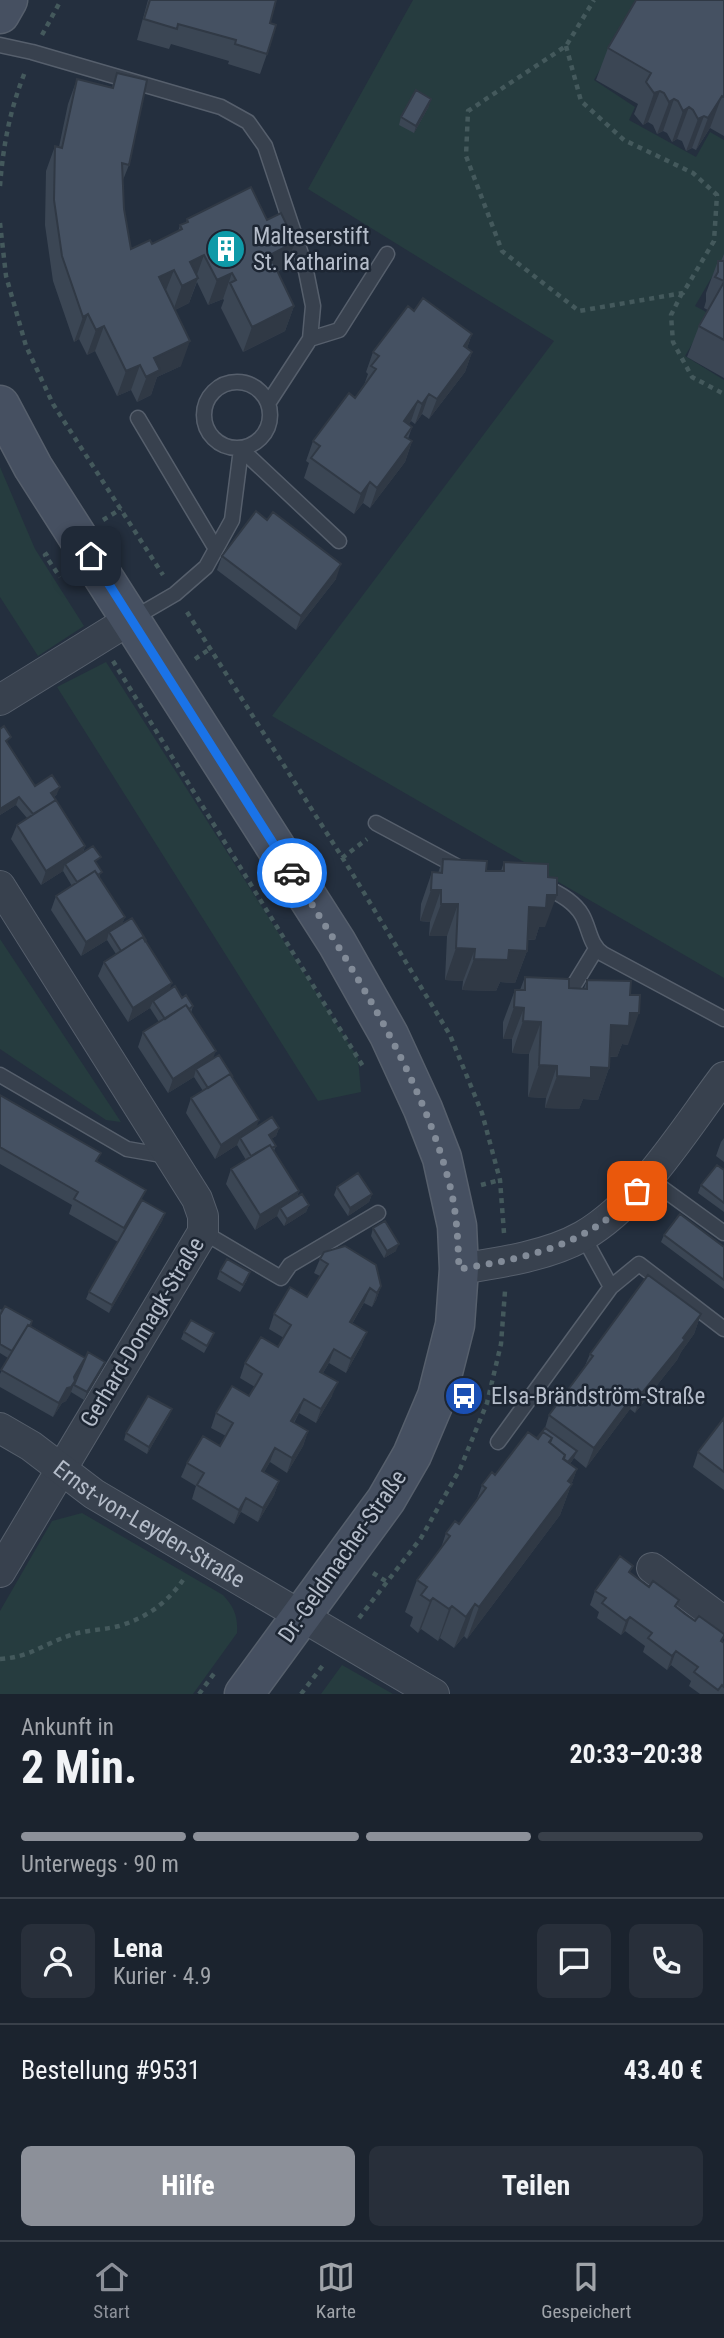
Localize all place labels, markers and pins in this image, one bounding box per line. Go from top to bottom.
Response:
place label: Malteserstift St. Katharina [253,223,370,276]
building icon: Malteserstift St. Katharina [205,228,247,270]
pin [61,526,121,586]
pin [607,1161,667,1221]
bus stop icon: Elsa-Brändström-Straße [443,1375,485,1417]
place label: Elsa-Brändström-Straße [491,1383,705,1410]

